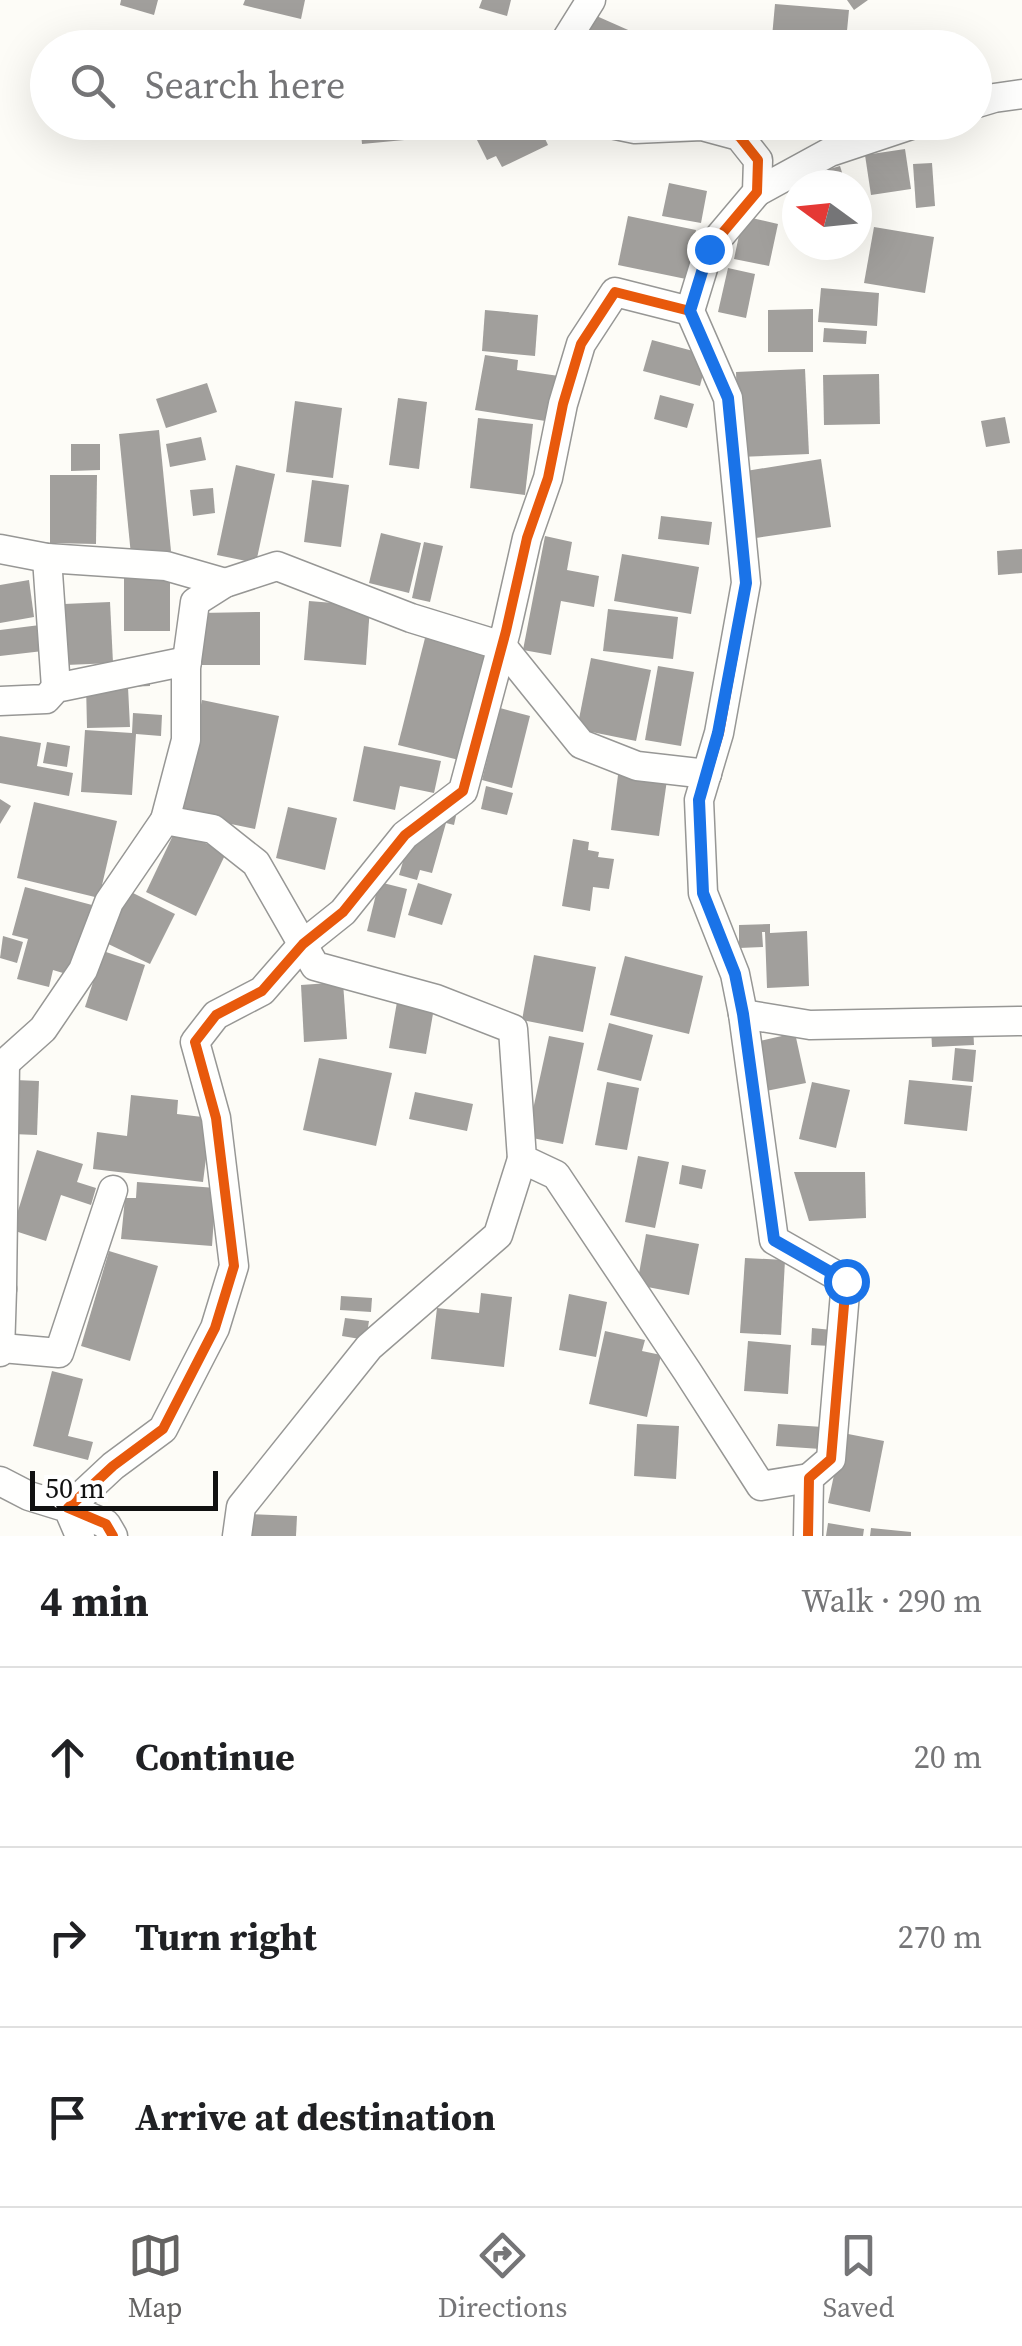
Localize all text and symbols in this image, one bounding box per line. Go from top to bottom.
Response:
search box [30,30,992,140]
icon: search [65,58,120,113]
text: Search here [145,59,345,111]
north arrow [782,170,872,260]
route end [687,227,733,273]
route start [824,1259,870,1305]
scale bar [30,1466,218,1510]
text: 50 m [45,1469,105,1507]
text: 4 min [40,1572,149,1630]
text: Walk · 290 m [801,1579,982,1623]
icon: ahead [40,1730,95,1785]
text: Continue [135,1731,295,1783]
text: 20 m [914,1735,982,1779]
icon: right [40,1910,95,1965]
text: Turn right [135,1911,317,1963]
text: 270 m [898,1915,982,1959]
icon: arrive [40,2090,95,2145]
text: Arrive at destination [135,2091,496,2143]
tab: Map [128,2228,183,2326]
tab: Directions [438,2228,567,2326]
tab: Saved [823,2228,894,2326]

